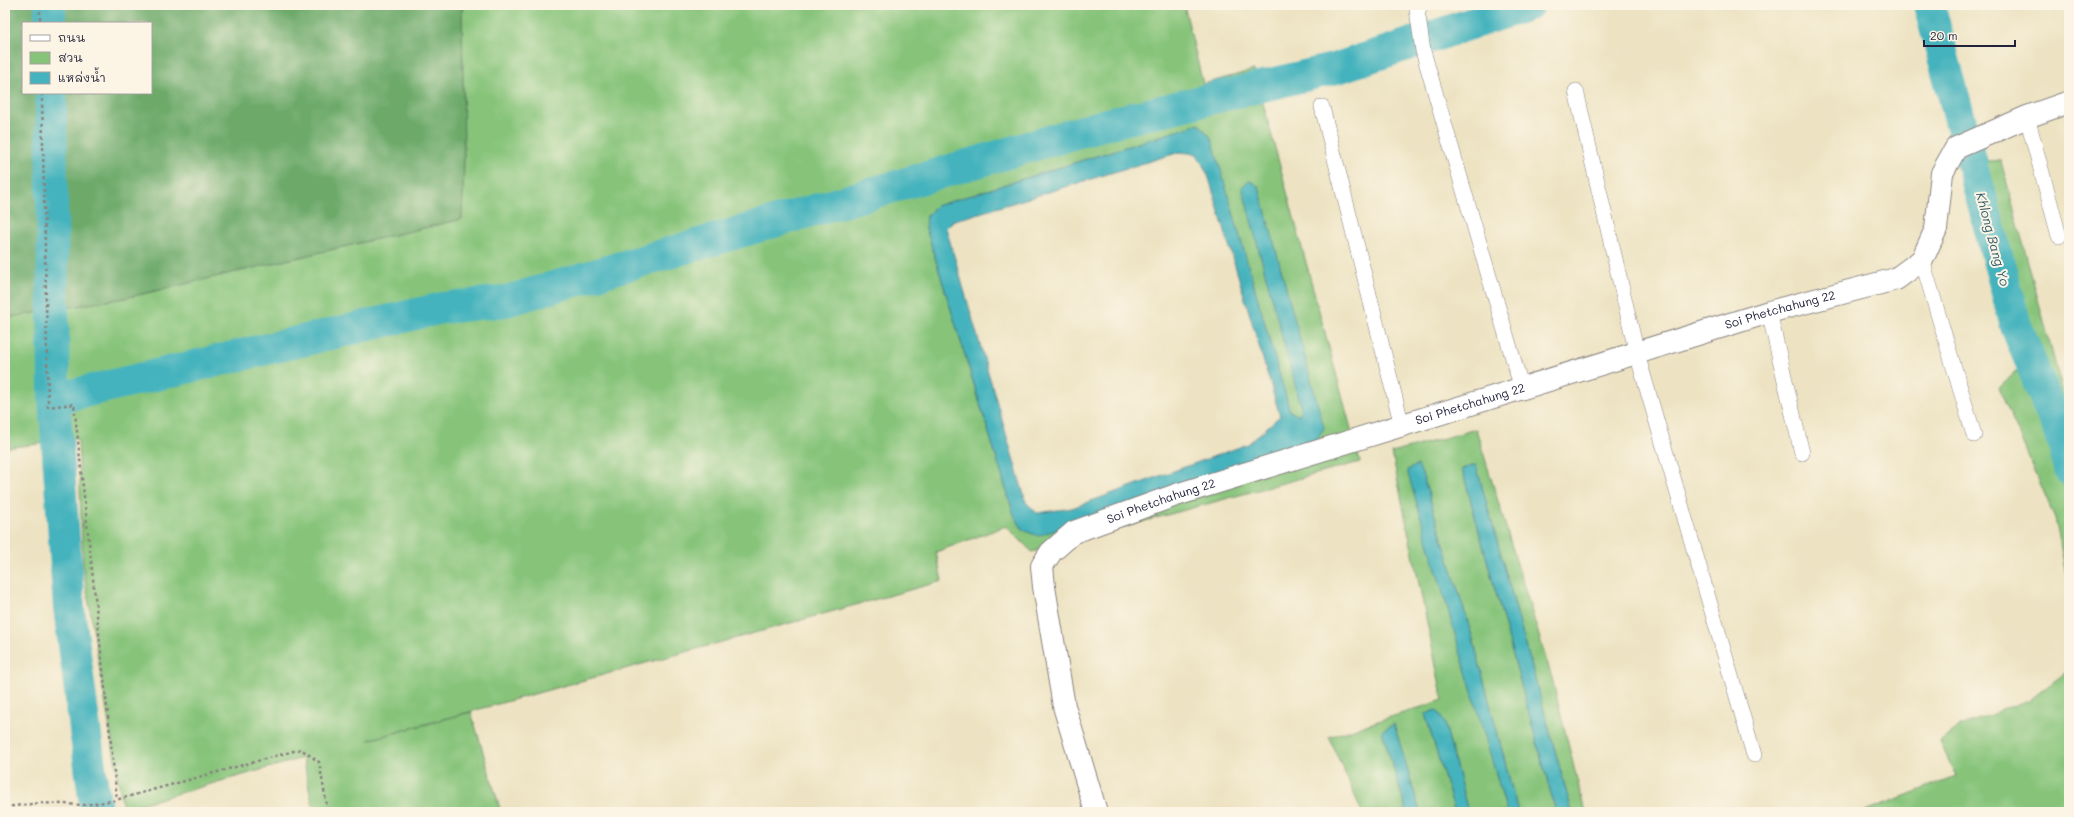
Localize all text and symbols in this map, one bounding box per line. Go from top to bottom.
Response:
legend [22,22,152,94]
scale bar [1924,22,2015,48]
text: 20 m [1930,27,1958,43]
text: ถนน [58,29,86,45]
text: สวน [58,49,83,65]
text: แหล่งน้ำ [58,67,106,85]
water label: Khlong Bang Yo [1973,190,2014,288]
street label: Soi Phetchahung 22 [1723,286,1837,332]
street label: Soi Phetchahung 22 [1413,379,1527,428]
street label: Soi Phetchahung 22 [1104,474,1217,526]

